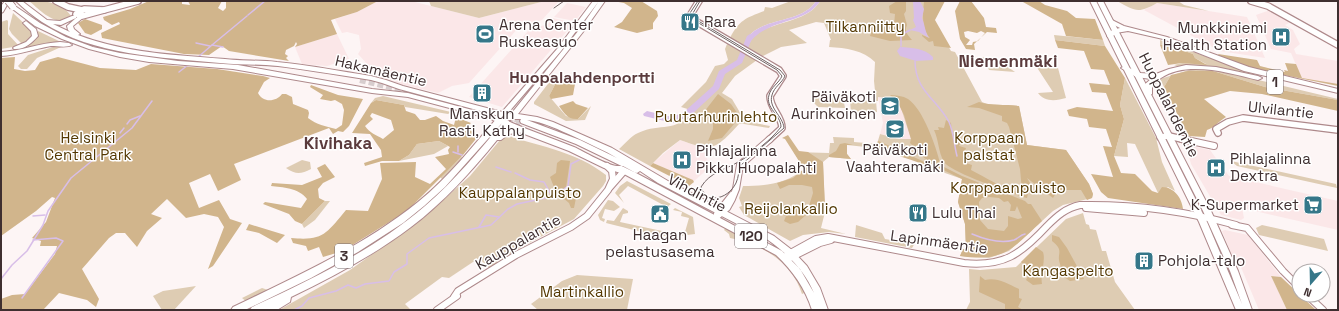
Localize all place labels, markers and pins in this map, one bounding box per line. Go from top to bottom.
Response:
restaurant icon: Rara [679,11,701,33]
place label: Rara [704,12,736,31]
place label: Arena Center Ruskeasuo [499,15,593,51]
place label: Munkkiniemi Health Station [1163,18,1267,54]
sports icon: Arena Center Ruskeasuo [474,23,496,45]
hospital icon: Munkkiniemi Health Station [1270,26,1292,48]
building icon: Manskun Rasti, Kathy [471,82,493,104]
place label: Päiväkoti Aurinkoinen [791,87,876,123]
school or university icon: Päiväkoti Aurinkoinen [879,95,901,117]
place label: Manskun Rasti, Kathy [439,104,525,140]
school or university icon: Päiväkoti Vaahteramäki [884,118,906,140]
place label: Päiväkoti Vaahteramäki [846,140,944,176]
place label: Pihlajalinna Pikku Huopalahti [696,141,816,177]
hospital icon: Pihlajalinna Pikku Huopalahti [671,149,693,171]
place label: Pihlajalinna Dextra [1230,149,1311,185]
hospital icon: Pihlajalinna Dextra [1205,157,1227,179]
supermarket icon: K-Supermarket [1302,194,1324,216]
place label: K-Supermarket [1191,195,1299,214]
restaurant icon: Lulu Thai [907,202,929,224]
public building icon: Haagan pelastusasema [649,203,671,225]
place label: Lulu Thai [932,203,996,222]
place label: Haagan pelastusasema [605,225,715,261]
building icon: Pohjola-talo [1133,250,1155,272]
place label: Pohjola-talo [1158,251,1245,270]

